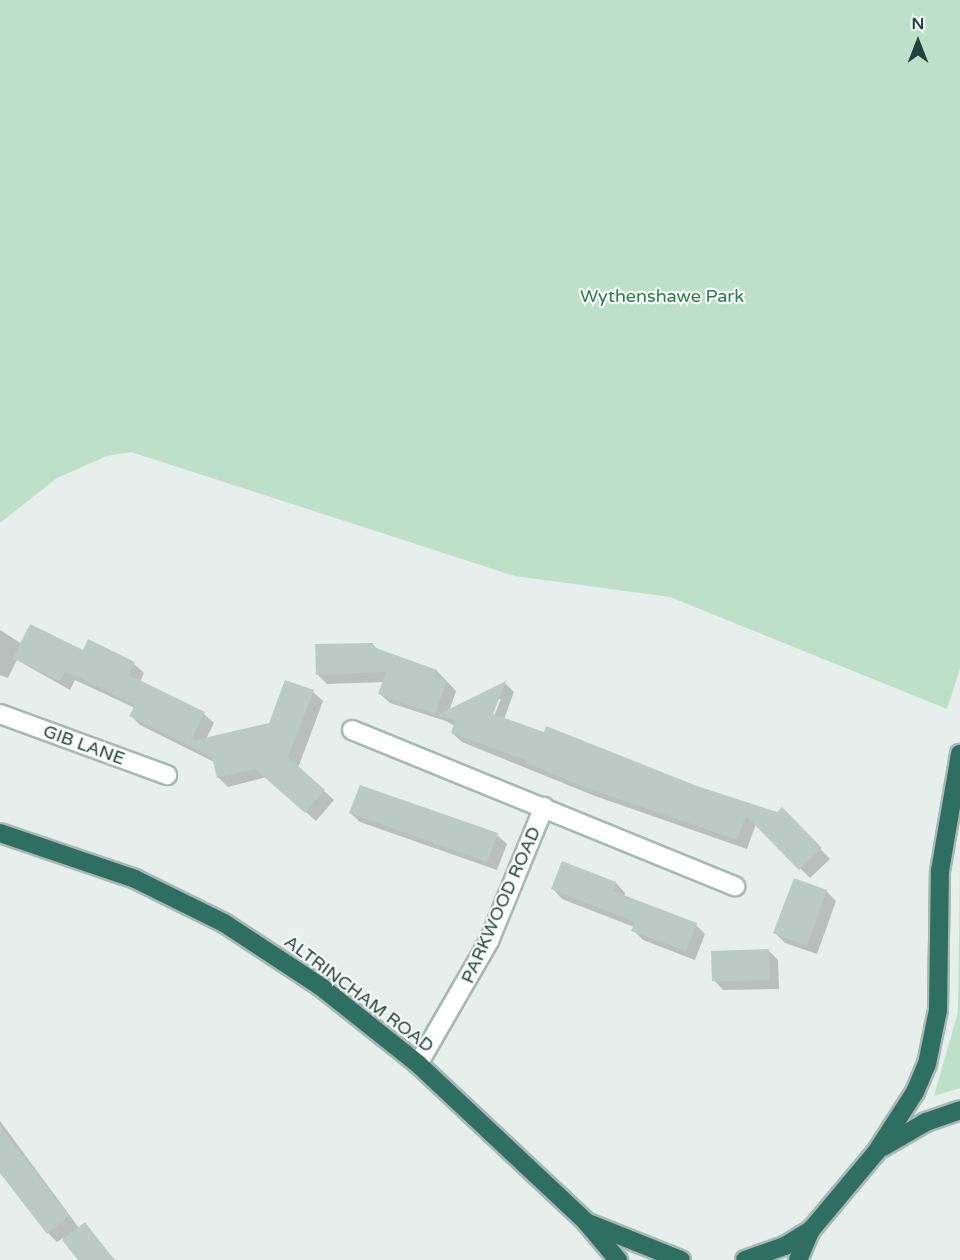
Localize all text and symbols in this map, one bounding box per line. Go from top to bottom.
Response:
north arrow [888,12,948,72]
text: N [912,14,924,34]
park label: Wythenshawe Park [580,285,744,307]
street label: GIB LANE [40,720,128,770]
street label: PARKWOOD ROAD [457,823,545,987]
street label: ALTRINCHAM ROAD [280,931,438,1057]

